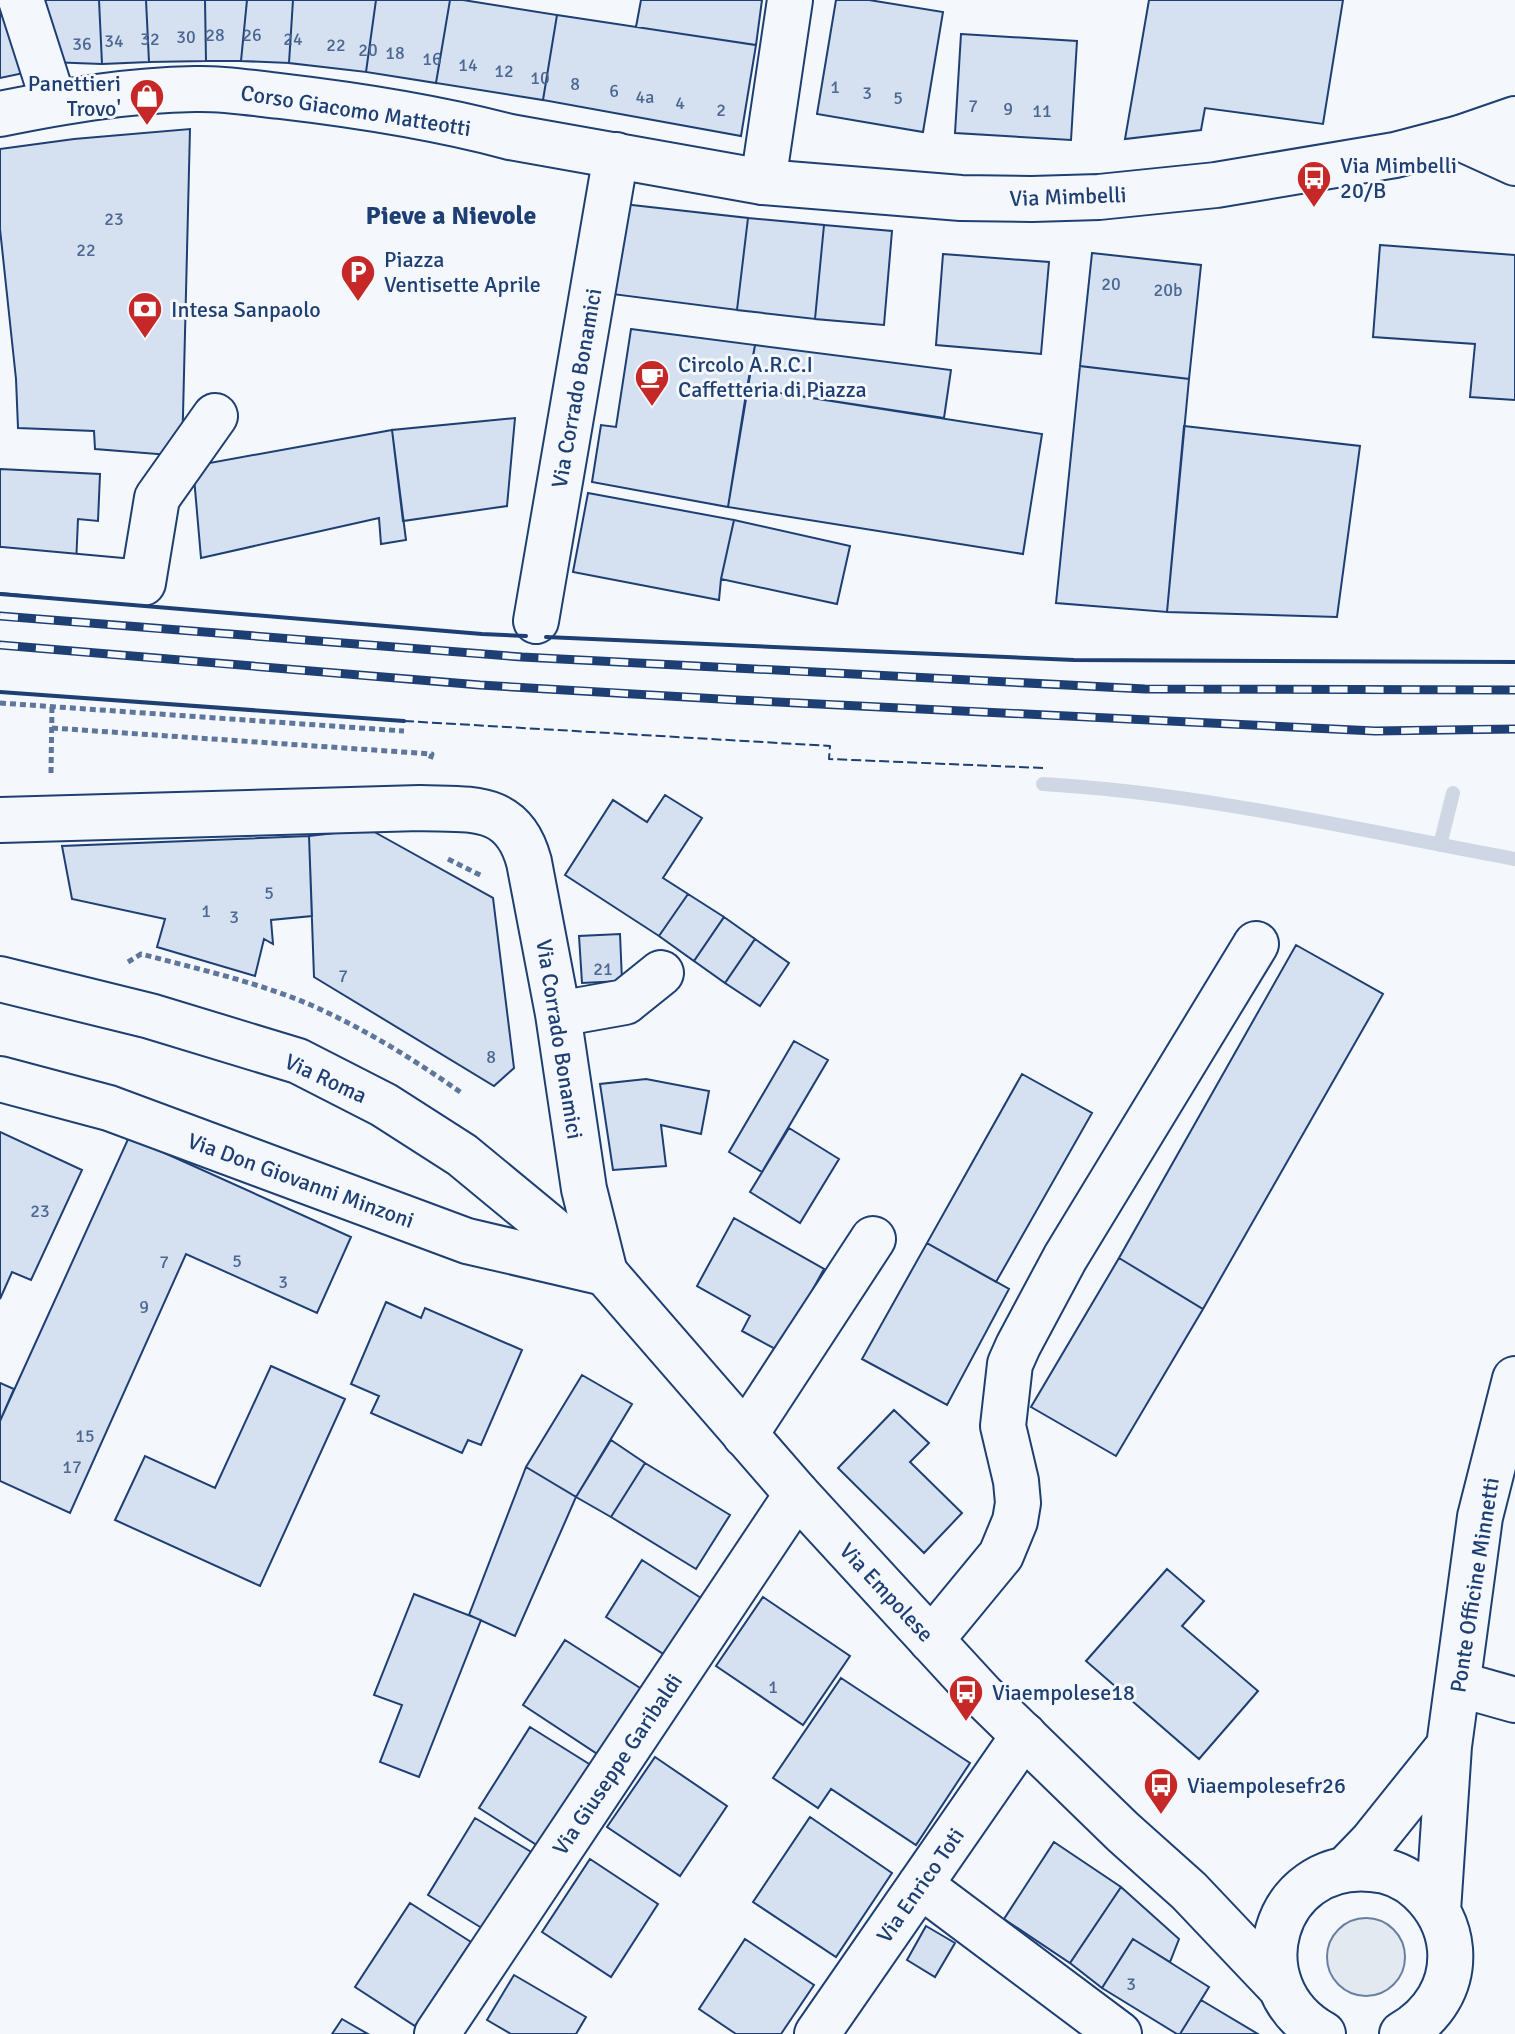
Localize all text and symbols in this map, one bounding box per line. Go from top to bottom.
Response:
house number: 28 [205,24,225,46]
house number: 26 [242,24,262,46]
house number: 30 [176,26,196,48]
house number: 32 [140,28,160,50]
house number: 24 [283,28,303,50]
house number: 34 [104,30,124,52]
house number: 36 [72,33,92,55]
house number: 22 [326,34,346,56]
house number: 20 [358,39,378,61]
house number: 18 [385,42,405,64]
house number: 16 [422,48,442,70]
house number: 14 [458,54,478,76]
house number: 12 [494,60,514,82]
house number: 10 [530,67,550,89]
place label: Panettieri Trovo' [28,70,121,122]
house number: 8 [570,73,580,95]
house number: 1 [830,76,840,98]
shop icon: Panettieri Trovo' [128,77,166,127]
street label: Corso Giacomo Matteotti [239,79,473,142]
house number: 6 [609,80,619,102]
house number: 3 [862,82,872,104]
house number: 4a [636,86,654,108]
house number: 5 [893,87,903,109]
house number: 4 [675,92,685,114]
house number: 7 [968,95,978,117]
house number: 9 [1003,98,1013,120]
house number: 2 [716,99,726,121]
house number: 11 [1032,100,1052,122]
place label: Via Mimbelli 20/B [1340,152,1457,204]
bus stop icon: Via Mimbelli 20/B [1295,159,1333,209]
street label: Via Mimbelli [1009,181,1127,212]
district label: Pieve a Nievole [366,200,536,232]
house number: 23 [104,208,124,230]
house number: 22 [76,239,96,261]
place label: Piazza Ventisette Aprile [384,246,541,298]
parking icon: Piazza Ventisette Aprile [339,253,377,303]
house number: 20 [1101,273,1121,295]
house number: 20b [1154,279,1182,301]
street label: Via Corrado Bonamici [546,286,607,490]
bank icon: Intesa Sanpaolo [126,290,164,340]
place label: Intesa Sanpaolo [171,296,321,323]
place label: Circolo A.R.C.I Caffetteria di Piazza [678,351,867,403]
cafe icon: Circolo A.R.C.I Caffetteria di Piazza [633,358,671,408]
house number: 5 [264,882,274,904]
house number: 1 [201,900,211,922]
house number: 3 [229,906,239,928]
street label: Via Corrado Bonamici [530,937,589,1141]
house number: 21 [593,958,613,980]
house number: 7 [338,965,348,987]
house number: 8 [486,1046,496,1068]
street label: Via Roma [280,1048,371,1109]
street label: Via Don Giovanni Minzoni [184,1127,418,1234]
house number: 23 [30,1200,50,1222]
house number: 5 [232,1250,242,1272]
house number: 7 [159,1251,169,1273]
house number: 3 [278,1271,288,1293]
house number: 9 [139,1296,149,1318]
house number: 15 [75,1425,95,1447]
house number: 17 [62,1456,82,1478]
street label: Ponte Officine Minnetti [1444,1476,1505,1695]
street label: Via Empolese [834,1537,939,1647]
street label: Via Giuseppe Garibaldi [547,1668,688,1860]
bus stop icon: Viaempolese18 [947,1673,985,1723]
house number: 1 [768,1676,778,1698]
place label: Viaempolese18 [992,1679,1135,1706]
bus stop icon: Viaempolesefr26 [1142,1766,1180,1816]
place label: Viaempolesefr26 [1187,1772,1346,1799]
street label: Via Enrico Toti [871,1823,970,1948]
house number: 3 [1126,1973,1136,1995]

